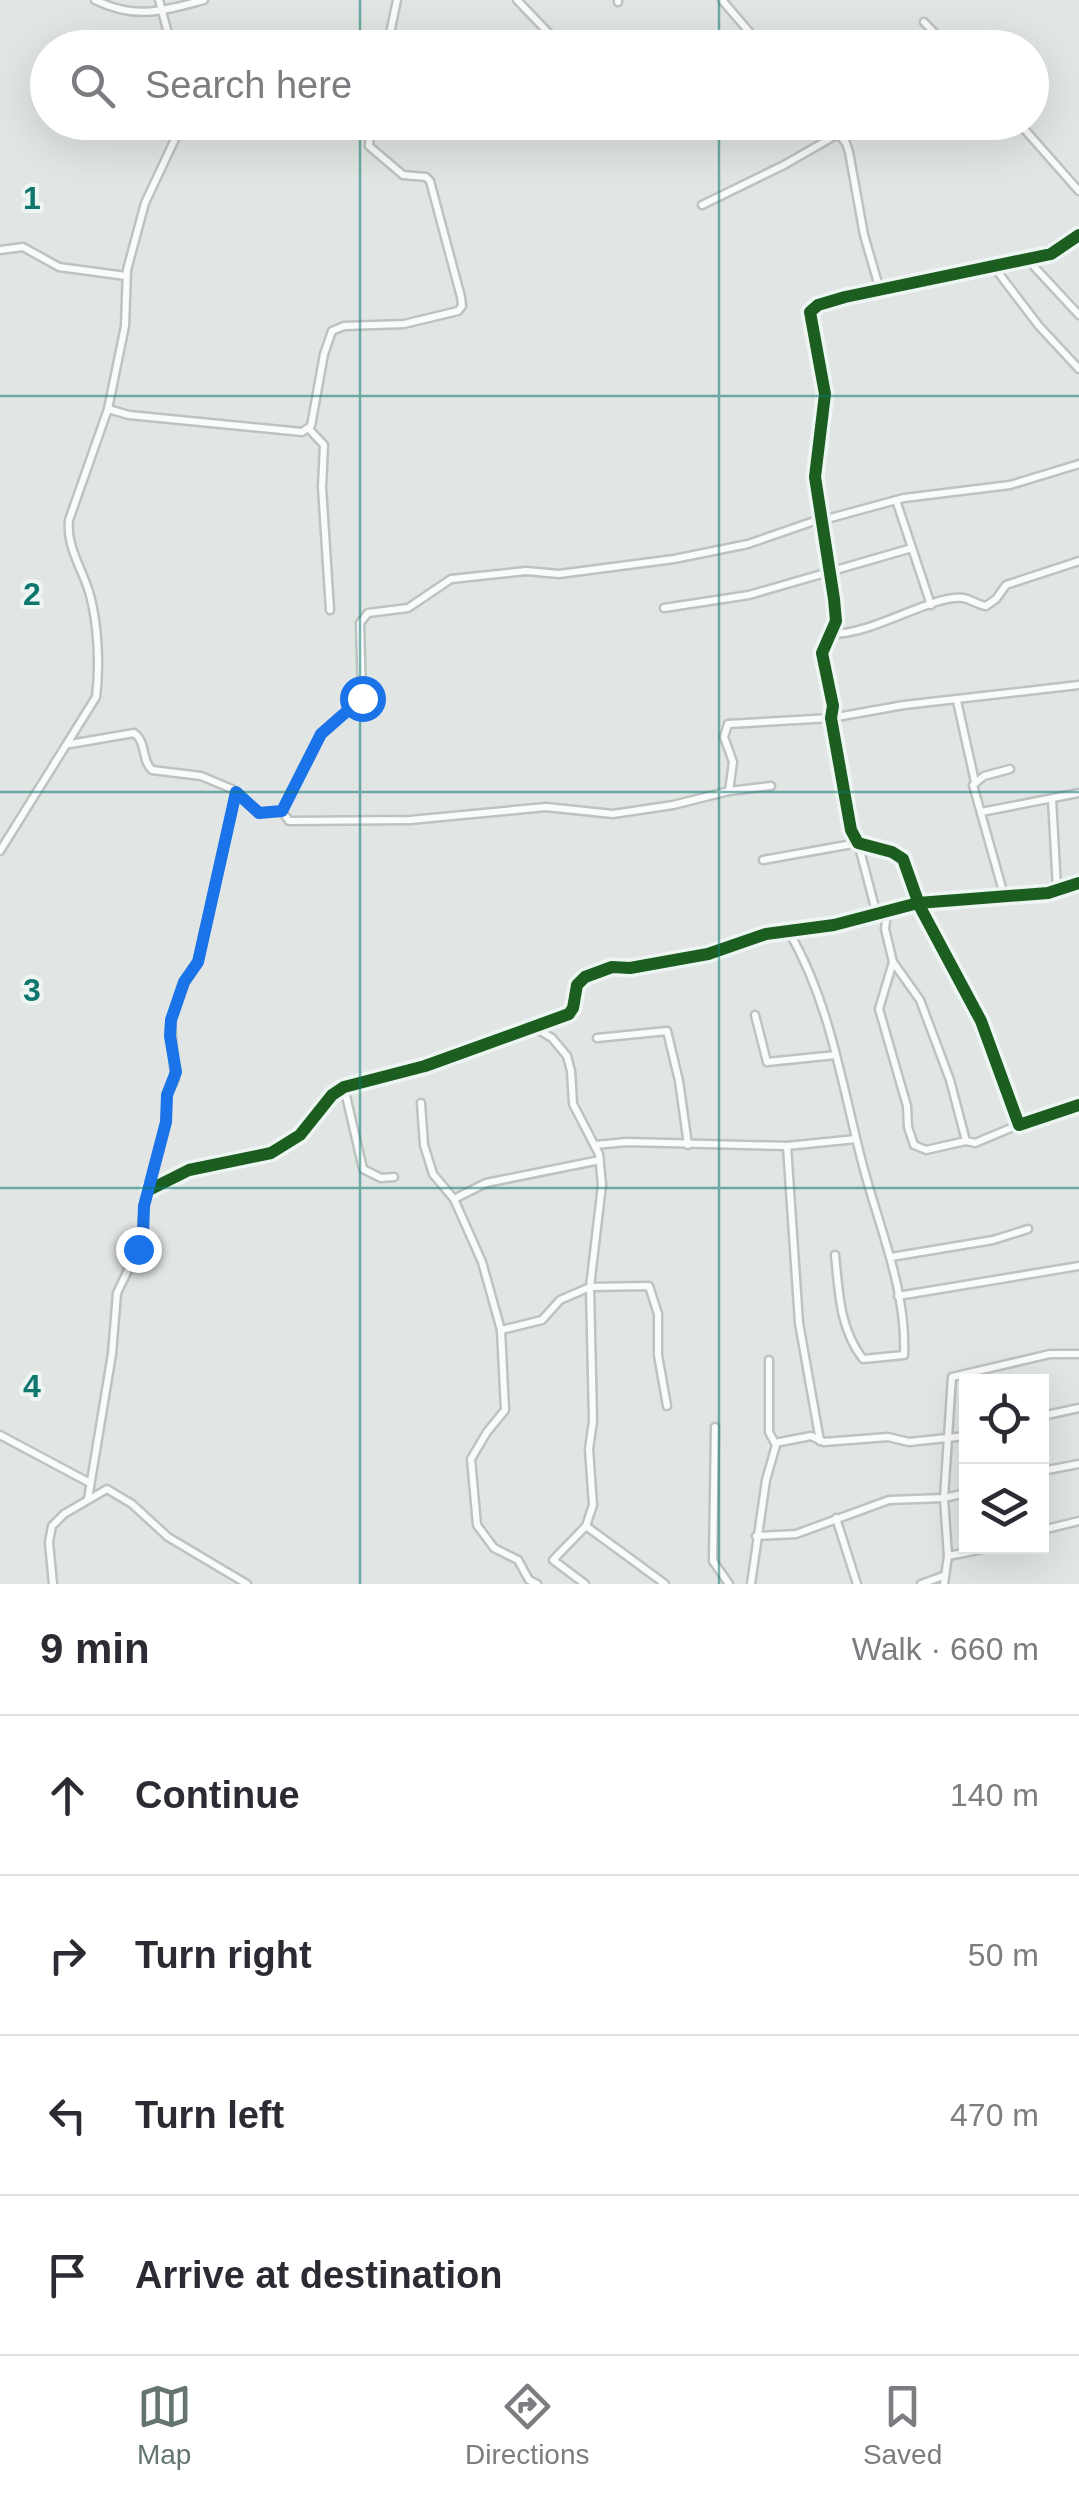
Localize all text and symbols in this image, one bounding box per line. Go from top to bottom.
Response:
search box [30,30,1049,140]
icon: search [65,58,120,113]
text: Search here [145,64,352,106]
text: 1 [23,180,41,216]
text: 2 [23,576,41,612]
route start [340,676,386,722]
text: 3 [23,972,41,1008]
route end [116,1227,162,1273]
text: 4 [23,1368,41,1404]
map controls [959,1374,1049,1554]
button: locate [959,1374,1049,1464]
button: layers [959,1464,1049,1554]
text: 9 min [40,1625,150,1672]
text: Walk · 660 m [852,1631,1039,1667]
icon: ahead [40,1768,95,1823]
text: Continue [135,1774,300,1816]
text: 140 m [950,1777,1039,1813]
icon: right [40,1928,95,1983]
text: Turn right [135,1934,312,1976]
text: 50 m [968,1937,1039,1973]
icon: left [40,2088,95,2143]
text: Turn left [135,2094,284,2136]
text: 470 m [950,2097,1039,2133]
icon: arrive [40,2248,95,2303]
text: Arrive at destination [135,2254,502,2296]
tab: Map [137,2379,192,2471]
tab: Directions [465,2379,590,2471]
tab: Saved [863,2379,942,2471]

